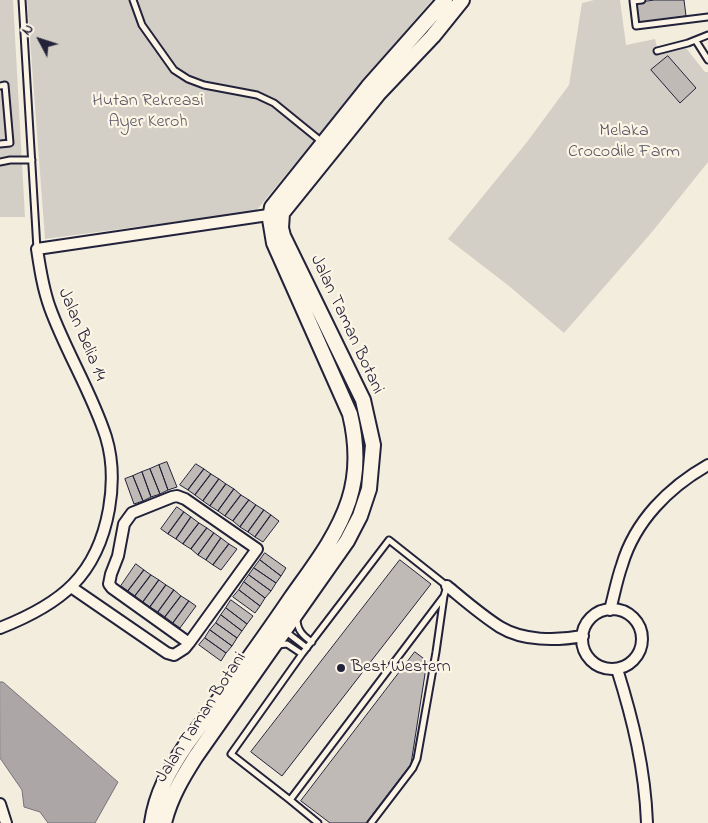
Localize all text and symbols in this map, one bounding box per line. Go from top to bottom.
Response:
north arrow [15,15,65,65]
text: N [17,20,39,40]
park label: Hutan Rekreasi Ayer Keroh [92,91,204,134]
park label: Melaka Crocodile Farm [568,121,680,163]
street label: Jalan Taman Botani [304,252,388,398]
street label: Jalan Belia 14 [52,285,110,385]
street label: Jalan Taman Botani [152,649,252,787]
place label: Best Western [351,657,451,679]
marker: Best Western [335,662,347,674]

